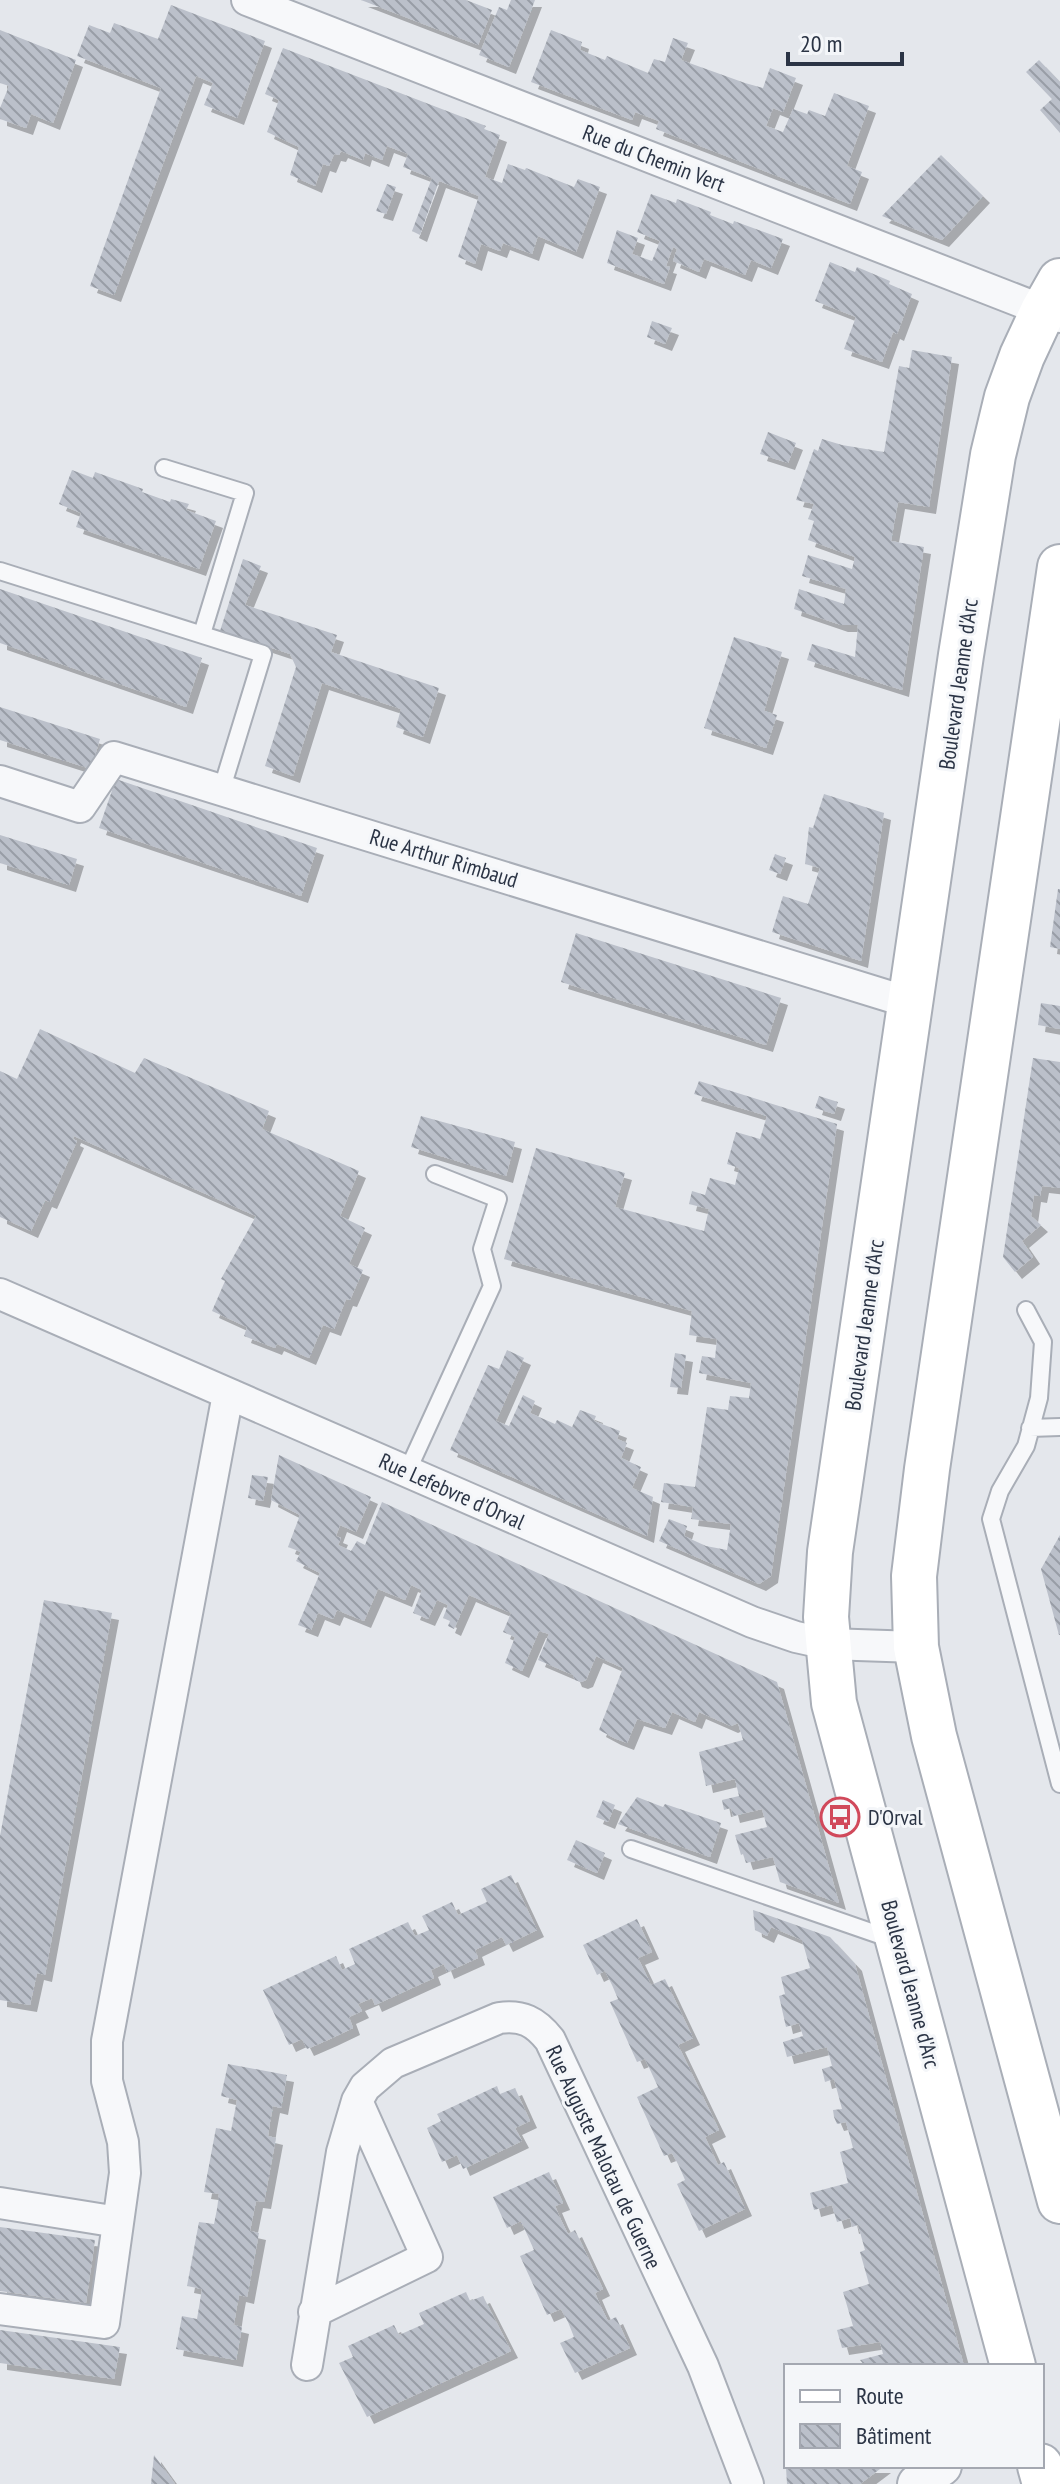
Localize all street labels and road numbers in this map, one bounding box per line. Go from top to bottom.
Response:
street label: Rue du Chemin Vert [579,118,729,198]
street label: Boulevard Jeanne d'Arc [932,596,984,771]
street label: Rue Arthur Rimbaud [367,822,521,894]
street label: Boulevard Jeanne d'Arc [838,1237,890,1412]
street label: Rue Lefebvre d'Orval [375,1446,530,1536]
street label: Boulevard Jeanne d'Arc [875,1897,947,2071]
street label: Rue Auguste Malotau de Guerne [540,2041,668,2273]

